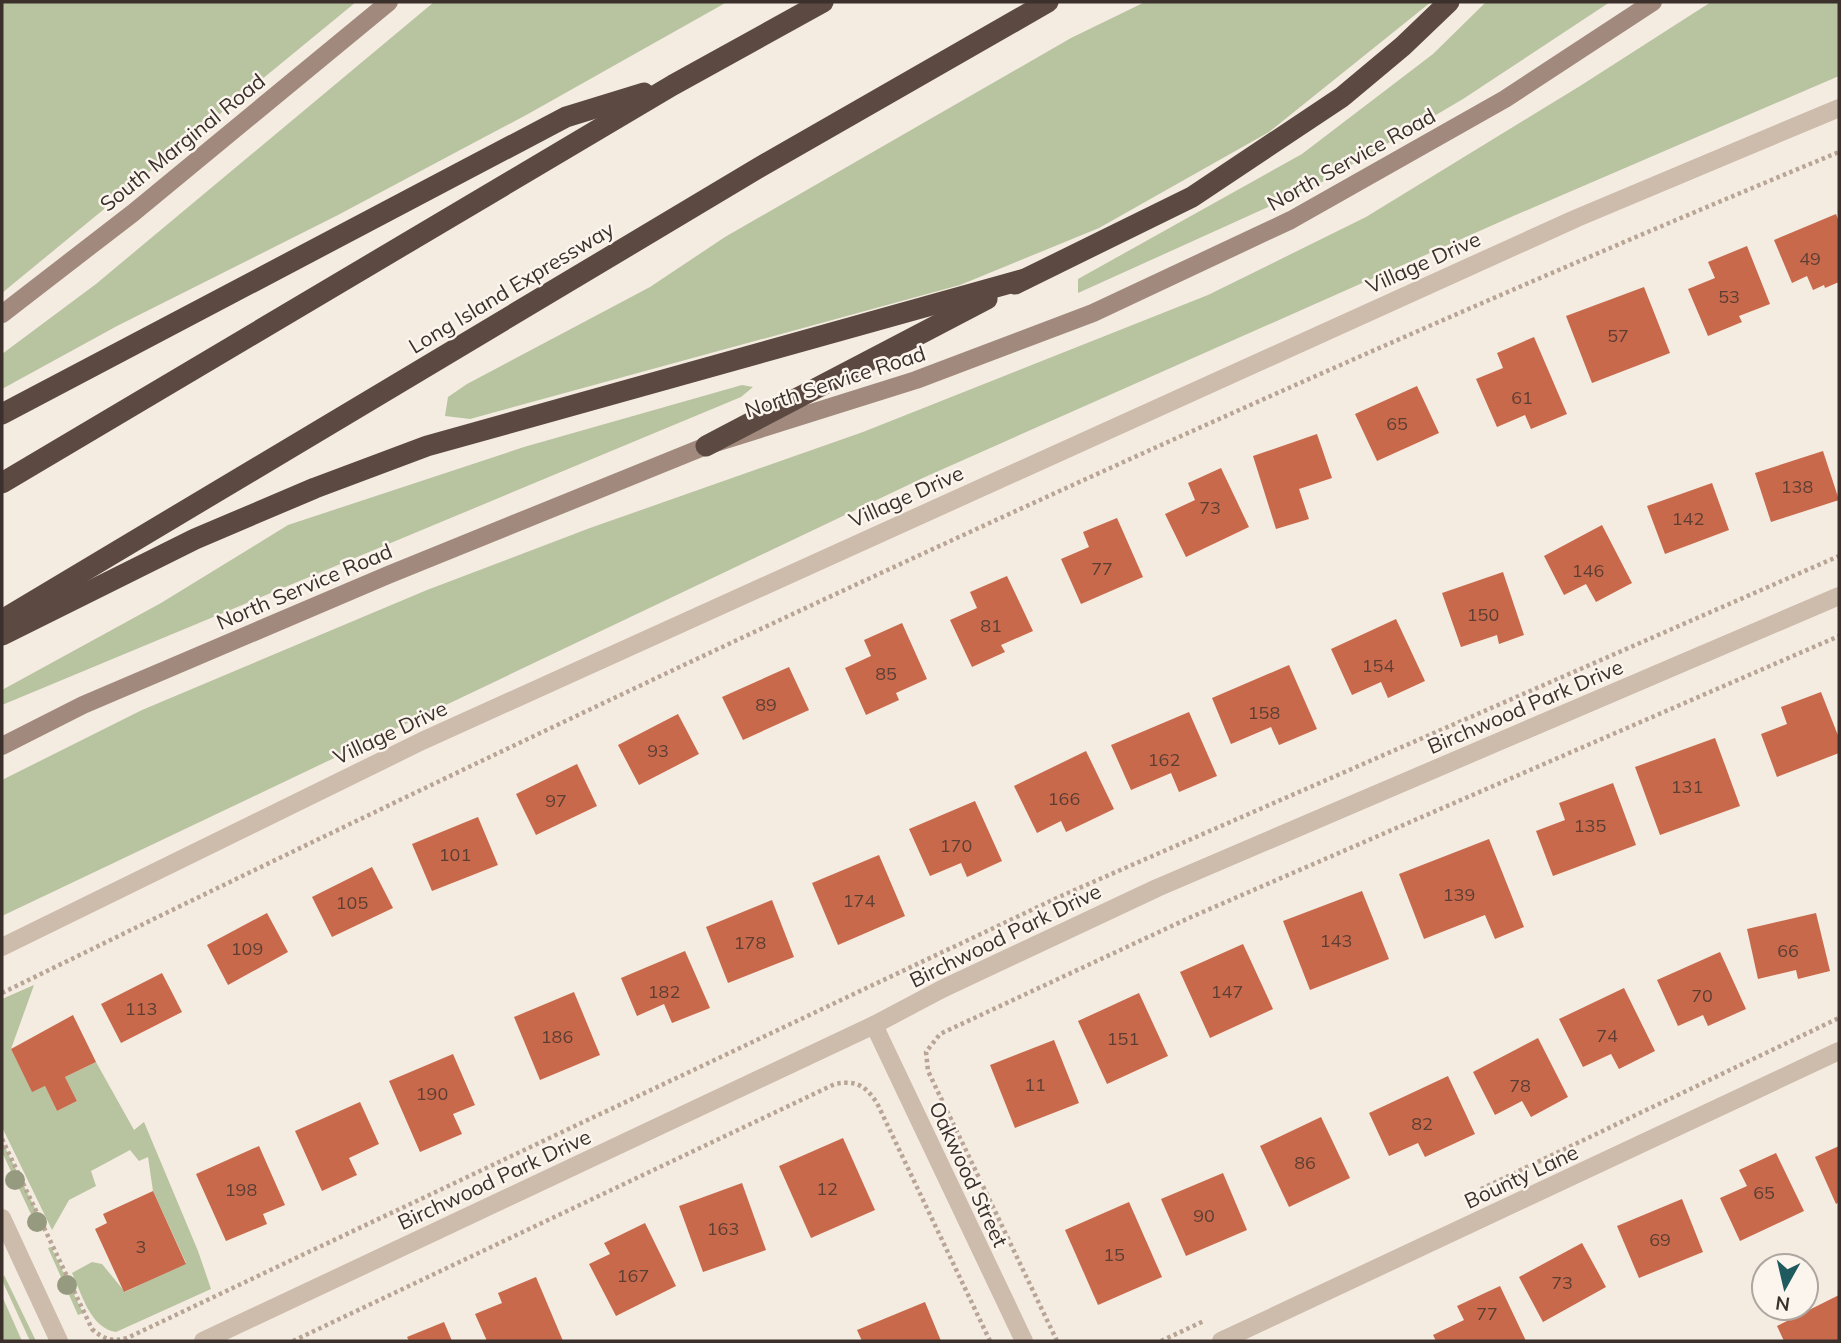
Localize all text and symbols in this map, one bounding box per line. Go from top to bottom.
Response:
street label: South Marginal Road [94,67,270,217]
street label: North Service Road [1262,102,1440,216]
street label: Long Island Expressway [404,215,618,359]
street label: Village Drive [1362,225,1484,299]
house number: 49 [1799,247,1821,270]
house number: 53 [1718,285,1740,308]
house number: 57 [1607,324,1629,347]
street label: North Service Road [741,340,929,422]
house number: 61 [1511,386,1533,409]
house number: 65 [1386,412,1408,435]
street label: Village Drive [845,459,967,533]
house number: 138 [1781,475,1813,498]
house number: 73 [1199,496,1221,519]
house number: 142 [1672,507,1704,530]
street label: North Service Road [212,537,396,635]
house number: 77 [1091,557,1113,580]
house number: 146 [1572,559,1604,582]
house number: 150 [1467,603,1499,626]
house number: 81 [980,614,1002,637]
street label: Birchwood Park Drive [1423,653,1627,759]
house number: 154 [1362,654,1394,677]
house number: 85 [875,662,897,685]
house number: 89 [755,693,777,716]
street label: Village Drive [329,694,451,770]
house number: 158 [1248,701,1280,724]
house number: 93 [647,739,669,762]
house number: 162 [1148,748,1180,771]
house number: 131 [1671,775,1703,798]
house number: 166 [1048,787,1080,810]
house number: 97 [545,789,567,812]
house number: 135 [1574,814,1606,837]
house number: 170 [940,834,972,857]
house number: 101 [439,843,471,866]
street label: Birchwood Park Drive [905,877,1105,993]
house number: 139 [1443,883,1475,906]
house number: 174 [843,889,875,912]
house number: 105 [336,891,368,914]
house number: 143 [1320,929,1352,952]
house number: 178 [734,931,766,954]
house number: 109 [231,937,263,960]
house number: 66 [1777,939,1799,962]
house number: 182 [648,980,680,1003]
house number: 147 [1211,980,1243,1003]
house number: 70 [1691,984,1713,1007]
house number: 113 [125,997,157,1020]
house number: 74 [1596,1024,1618,1047]
house number: 186 [541,1025,573,1048]
house number: 151 [1107,1027,1139,1050]
house number: 11 [1024,1073,1046,1096]
house number: 78 [1509,1074,1531,1097]
house number: 190 [416,1082,448,1105]
street label: Oakwood Street [924,1097,1014,1251]
house number: 82 [1411,1112,1433,1135]
street label: Birchwood Park Drive [393,1123,595,1235]
street label: Bounty Lane [1460,1138,1582,1214]
house number: 86 [1294,1151,1316,1174]
house number: 12 [816,1177,838,1200]
house number: 198 [225,1178,257,1201]
house number: 65 [1753,1181,1775,1204]
house number: 90 [1193,1204,1215,1227]
house number: 163 [707,1217,739,1240]
house number: 69 [1649,1228,1671,1251]
house number: 3 [136,1235,146,1258]
house number: 15 [1103,1243,1125,1266]
north arrow [1750,1252,1820,1322]
house number: 167 [617,1264,649,1287]
house number: 73 [1551,1271,1573,1294]
text: N [1774,1291,1791,1317]
house number: 77 [1476,1302,1498,1325]

